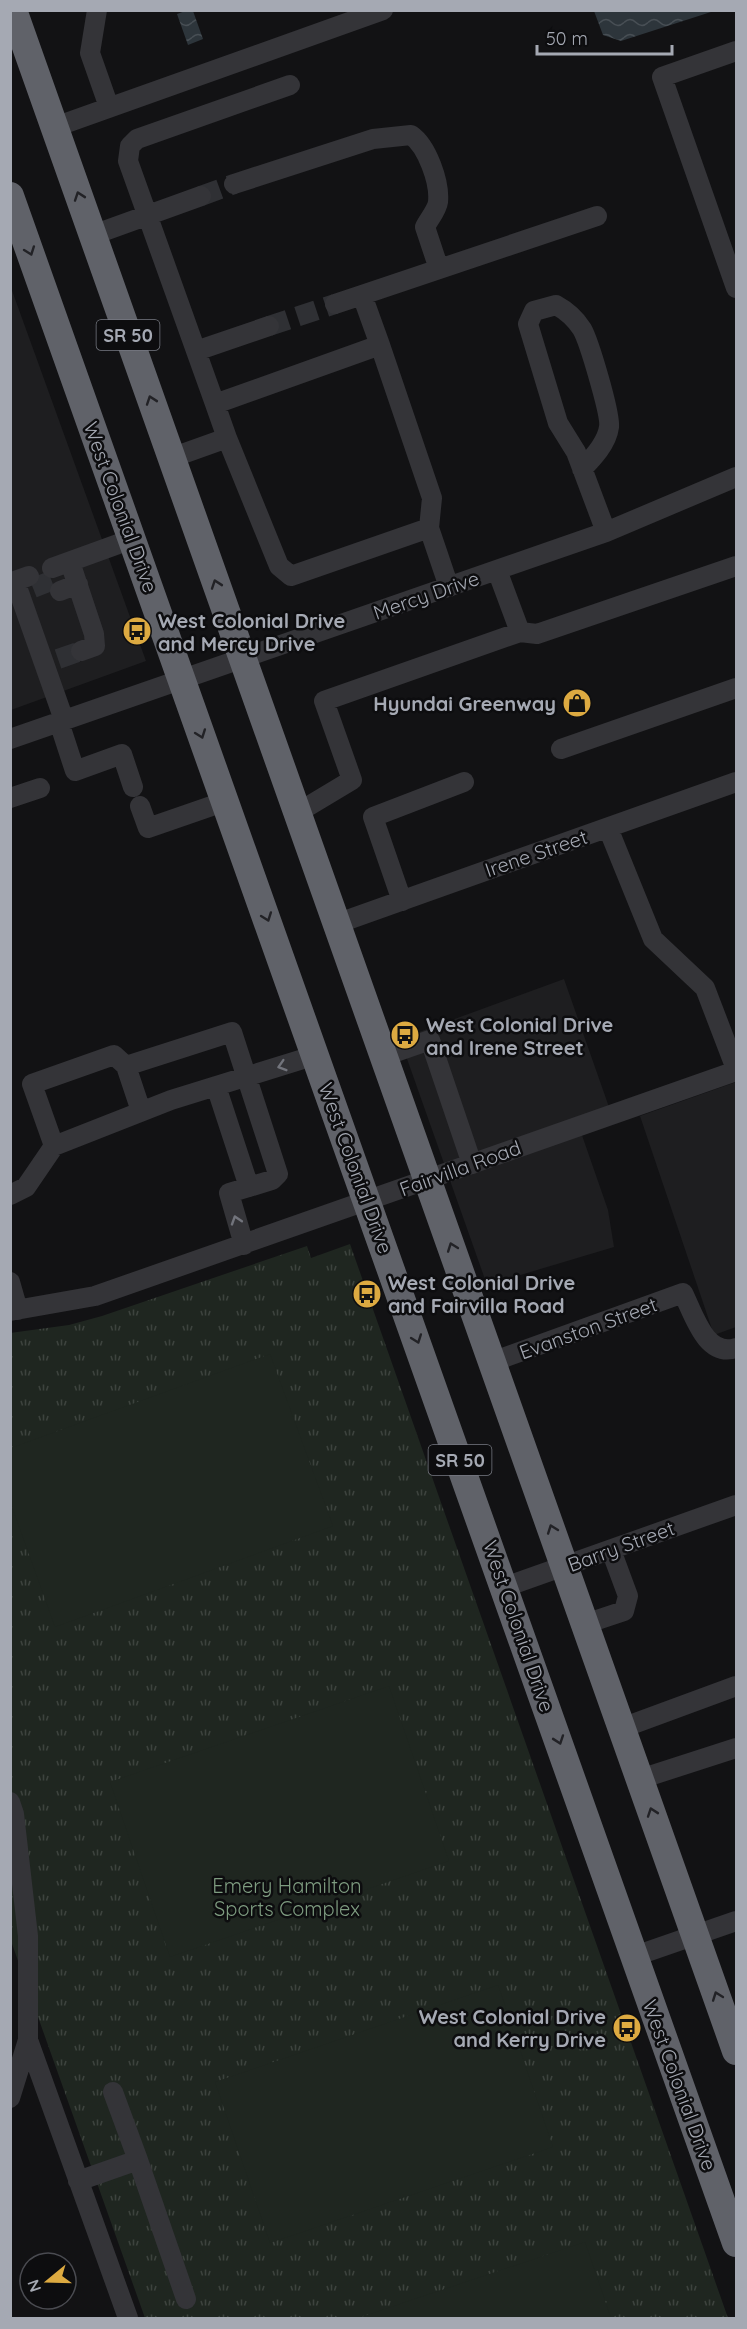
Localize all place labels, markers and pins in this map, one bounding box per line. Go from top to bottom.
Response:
place label: West Colonial Drive and Mercy Drive [158,608,345,656]
bus stop icon: West Colonial Drive and Mercy Drive [121,615,153,647]
shop icon: Hyundai Greenway [561,687,593,719]
place label: Hyundai Greenway [373,691,556,716]
place label: West Colonial Drive and Irene Street [426,1012,613,1060]
bus stop icon: West Colonial Drive and Irene Street [389,1019,421,1051]
place label: West Colonial Drive and Fairvilla Road [388,1270,575,1318]
bus stop icon: West Colonial Drive and Fairvilla Road [351,1278,383,1310]
place label: West Colonial Drive and Kerry Drive [419,2004,606,2052]
bus stop icon: West Colonial Drive and Kerry Drive [611,2012,643,2044]

